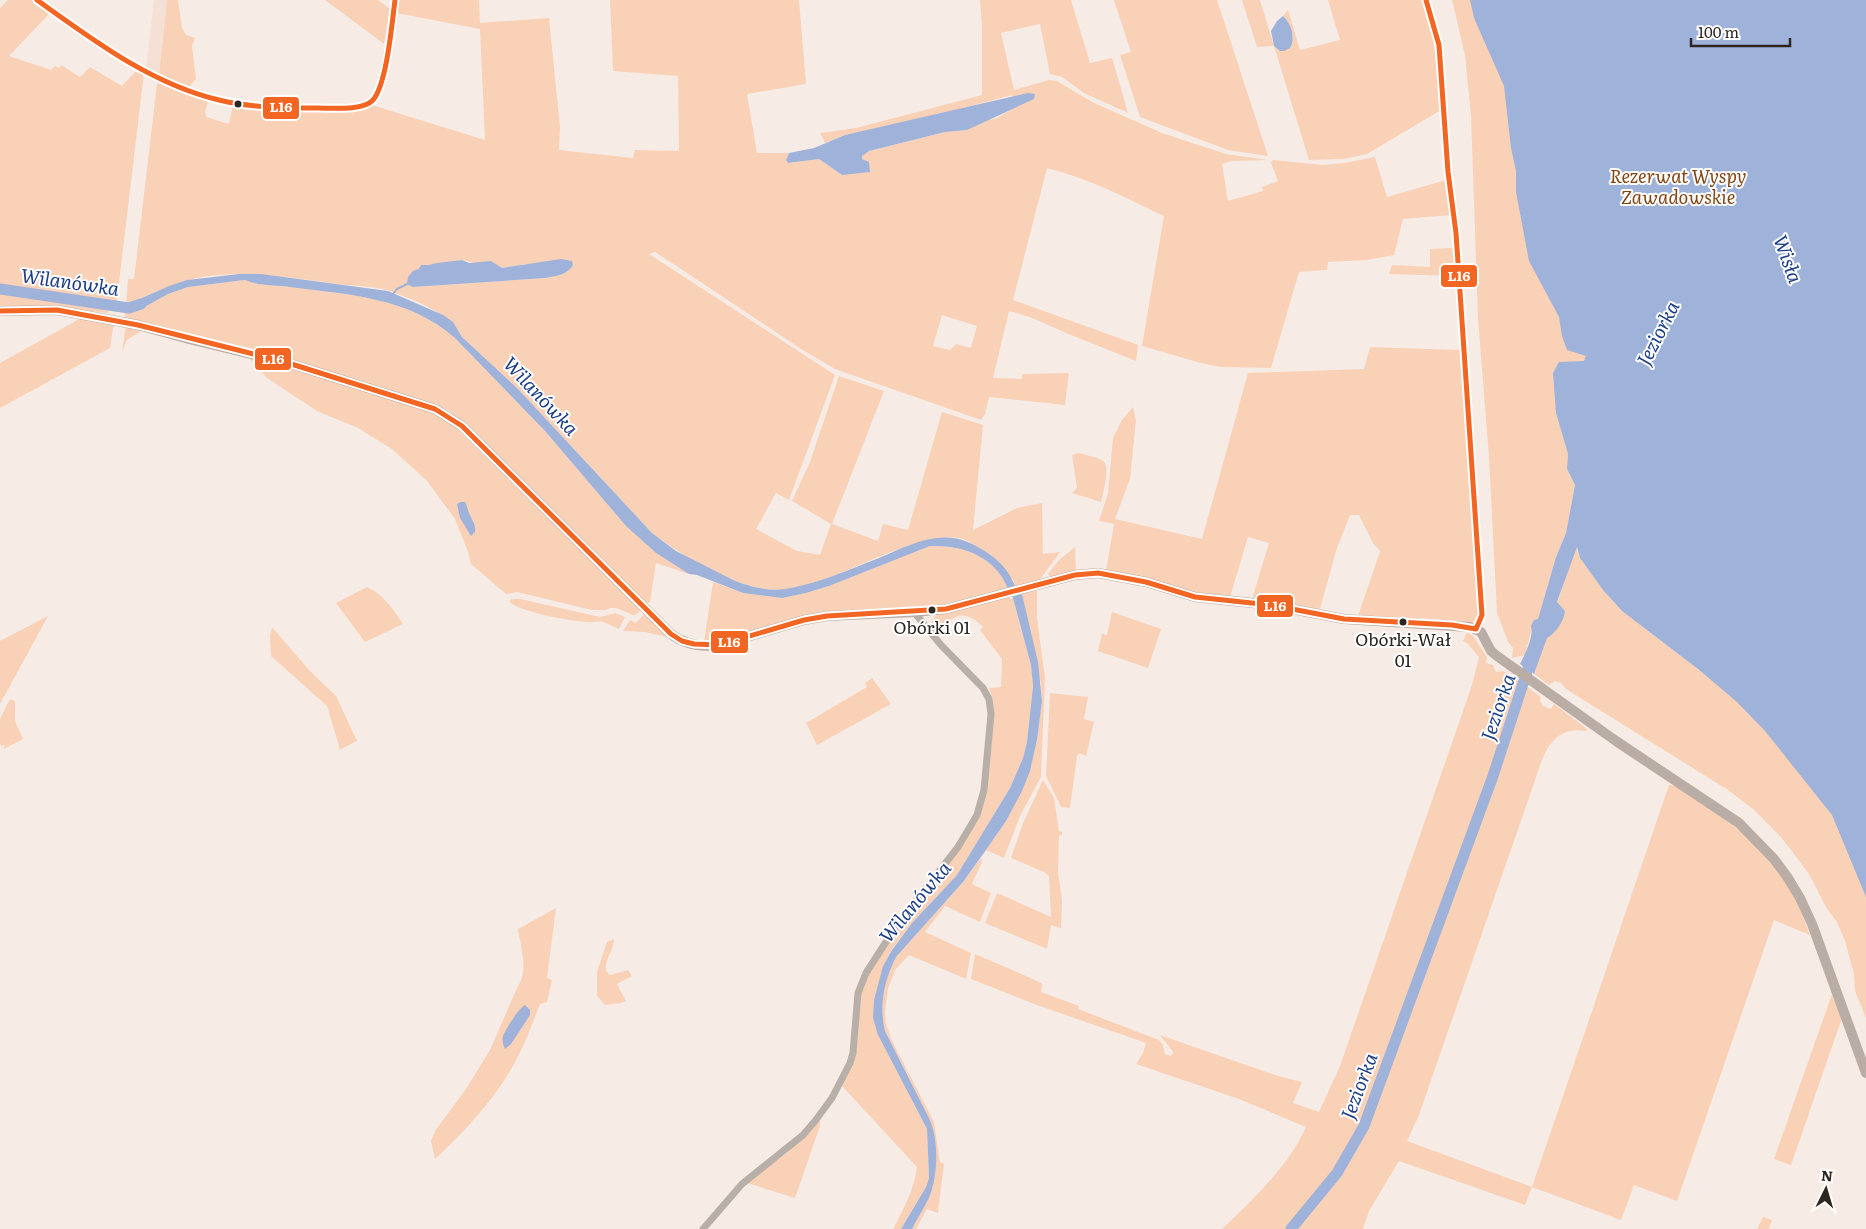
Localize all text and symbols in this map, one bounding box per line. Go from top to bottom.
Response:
scale bar [1691,15,1790,47]
text: 100 m [1698,20,1739,43]
line badge: L16 [262,96,300,120]
text: L16 [269,96,293,116]
unlabelled marker [233,99,243,109]
park label: Rezerwat Wyspy Zawadowskie [1610,162,1746,210]
water label: Wisła [1767,231,1811,287]
water label: Wilanówka [19,260,121,302]
line badge: L16 [1440,264,1478,288]
text: L16 [1447,265,1471,285]
water label: Jeziorka [1629,295,1685,370]
line badge: L16 [254,347,292,371]
text: L16 [261,348,285,368]
water label: Wilanówka [498,350,586,441]
line badge: L16 [1256,594,1294,618]
text: L16 [1263,595,1287,615]
marker: Obórki 01 [927,605,937,615]
place label: Obórki 01 [894,614,971,639]
marker: Obórki-Wał 01 [1398,617,1408,627]
place label: Obórki-Wał 01 [1355,626,1451,672]
line badge: L16 [710,630,749,654]
text: L16 [717,631,741,651]
water label: Jeziorka [1473,669,1522,744]
water label: Wilanówka [872,854,957,948]
water label: Jeziorka [1333,1048,1384,1123]
north arrow [1801,1164,1851,1214]
text: N [1820,1165,1834,1186]

